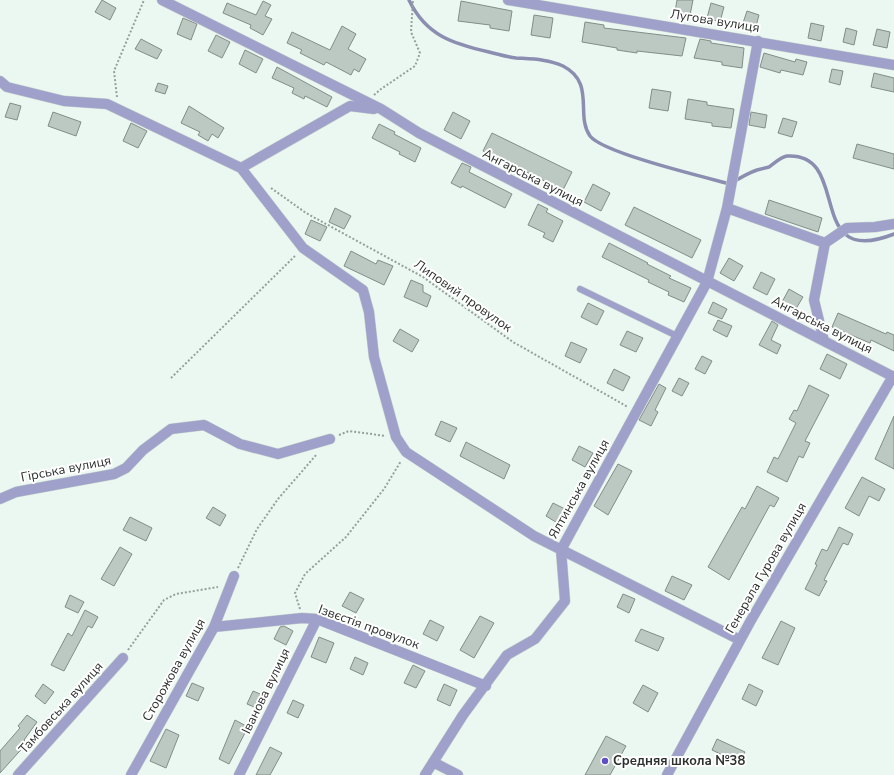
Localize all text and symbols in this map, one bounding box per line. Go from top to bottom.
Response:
street label: Лугова вулиця [669,5,761,37]
street label: Ангарська вулиця [479,145,587,211]
street label: Липовий провулок [410,255,516,337]
street label: Ангарська вулиця [768,292,876,358]
street label: Ялтинська вулиця [544,436,614,542]
street label: Гірська вулиця [19,451,113,487]
street label: Генерала Гурова вулиця [721,499,811,637]
street label: Ізвєстія провулок [316,600,422,654]
street label: Сторожова вулиця [138,615,210,725]
street label: Іванова вулиця [237,645,295,737]
street label: Тамбовська вулиця [15,658,107,758]
place label: Средняя школа №38 [613,752,745,770]
marker: Средняя школа №38 [600,756,610,766]

